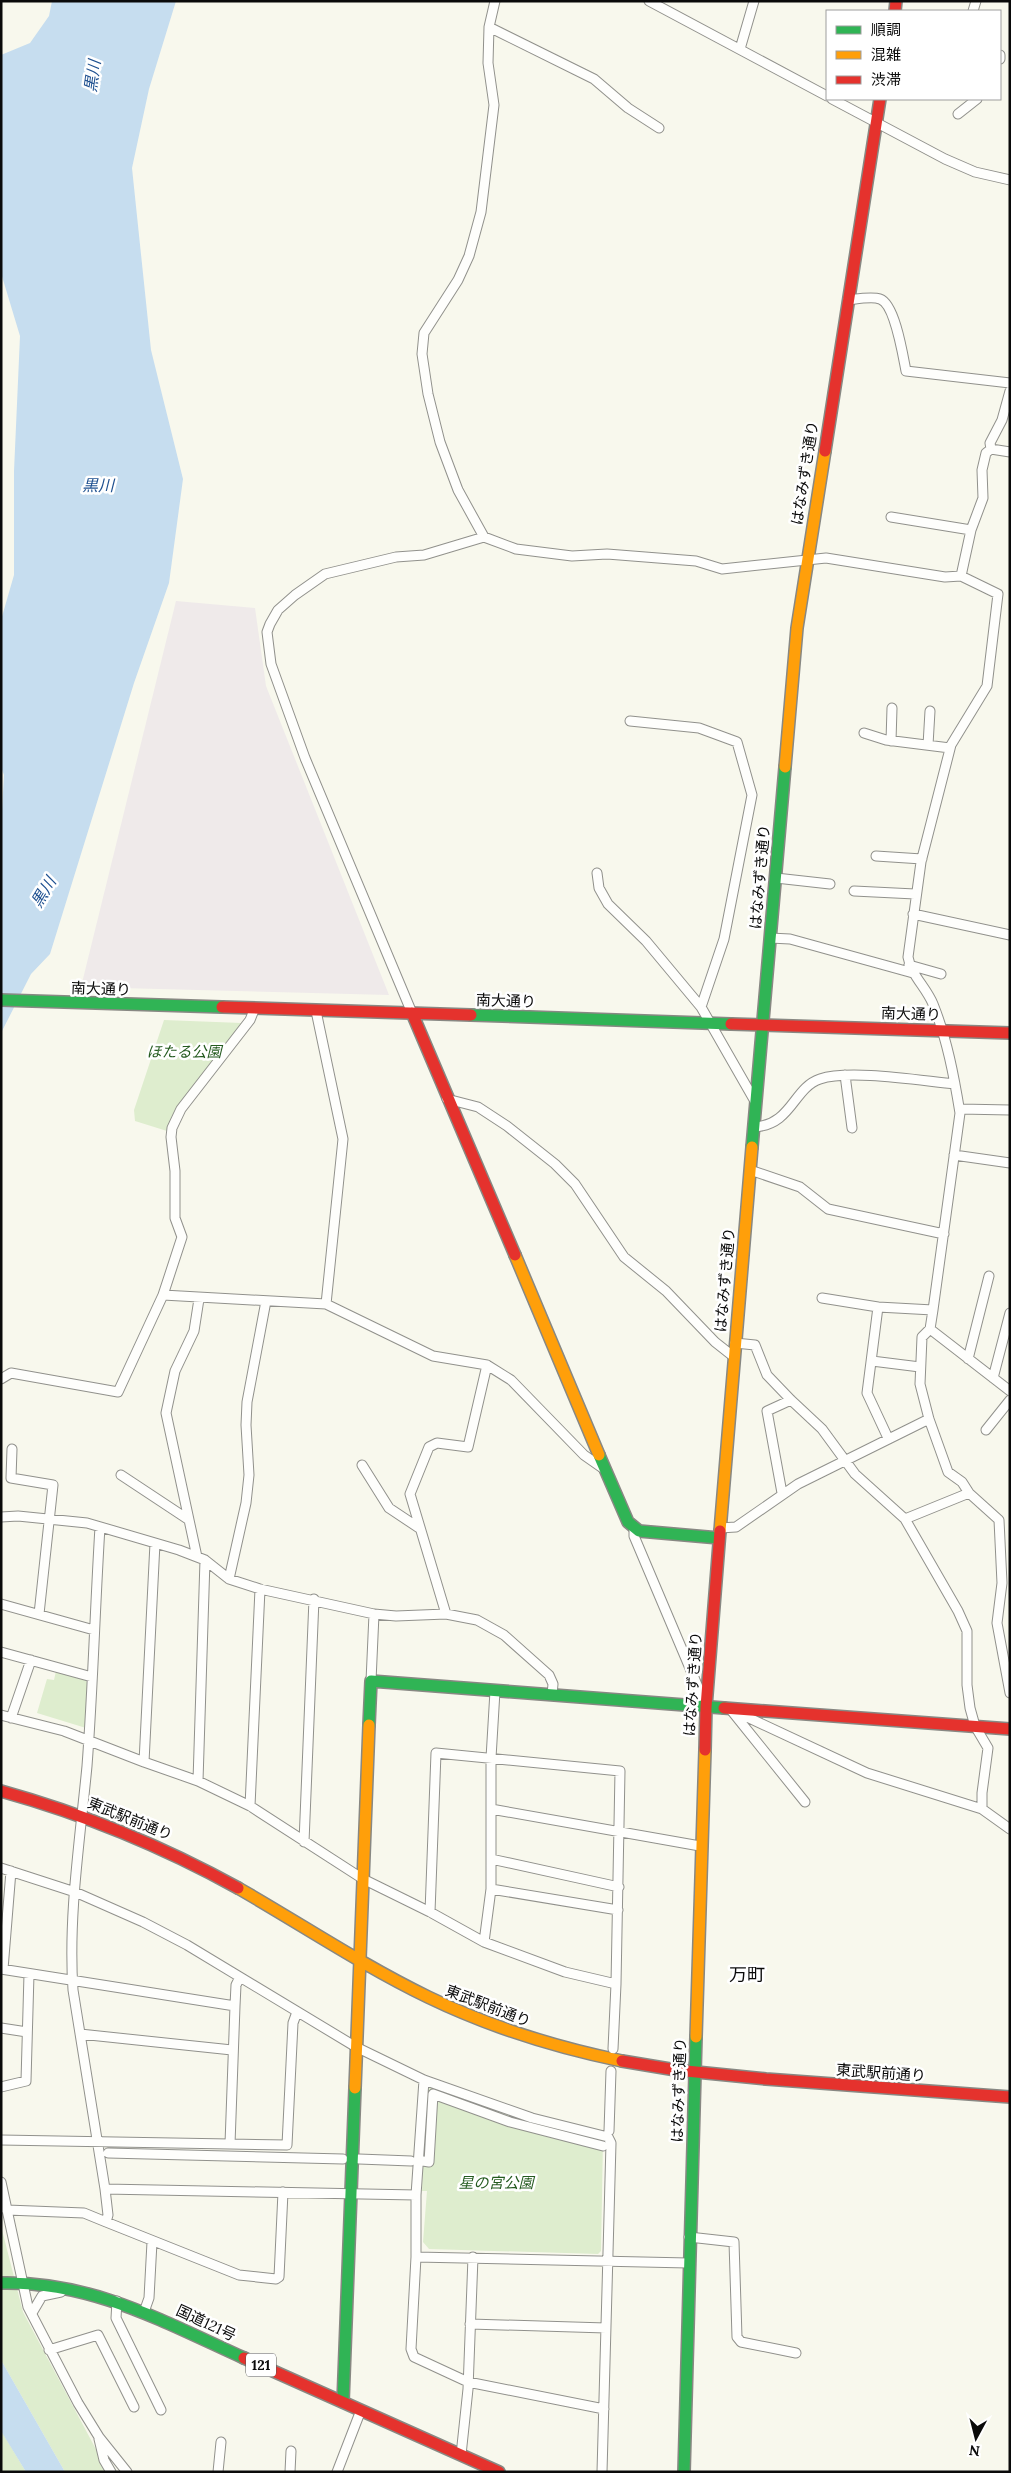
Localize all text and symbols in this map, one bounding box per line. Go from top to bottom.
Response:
legend [826,10,1001,100]
text: 順調 [871,20,901,39]
text: 混雑 [871,45,901,64]
water label: 黒川 [80,57,104,93]
text: 渋滞 [871,70,901,89]
street label: はなみずき通り [787,420,822,526]
water label: 黒川 [82,475,116,495]
street label: はなみずき通り [745,824,774,930]
water label: 黒川 [26,871,61,911]
street label: 南大通り [71,978,131,999]
street label: 南大通り [476,990,536,1011]
street label: 南大通り [881,1003,941,1024]
park label: ほたる公園 [146,1042,223,1061]
street label: はなみずき通り [710,1227,739,1333]
street label: はなみずき通り [679,1631,706,1737]
street label: 東武駅前通り [85,1793,175,1844]
district label: 万町 [729,1963,765,1986]
street label: 東武駅前通り [443,1981,534,2031]
street label: はなみずき通り [667,2037,690,2143]
street label: 東武駅前通り [835,2060,927,2085]
park label: 星の宮公園 [458,2173,535,2192]
street label: 国道121号 [173,2300,239,2345]
road number: 121 [246,2354,276,2376]
north arrow [951,2413,1001,2463]
text: N [968,2441,981,2460]

